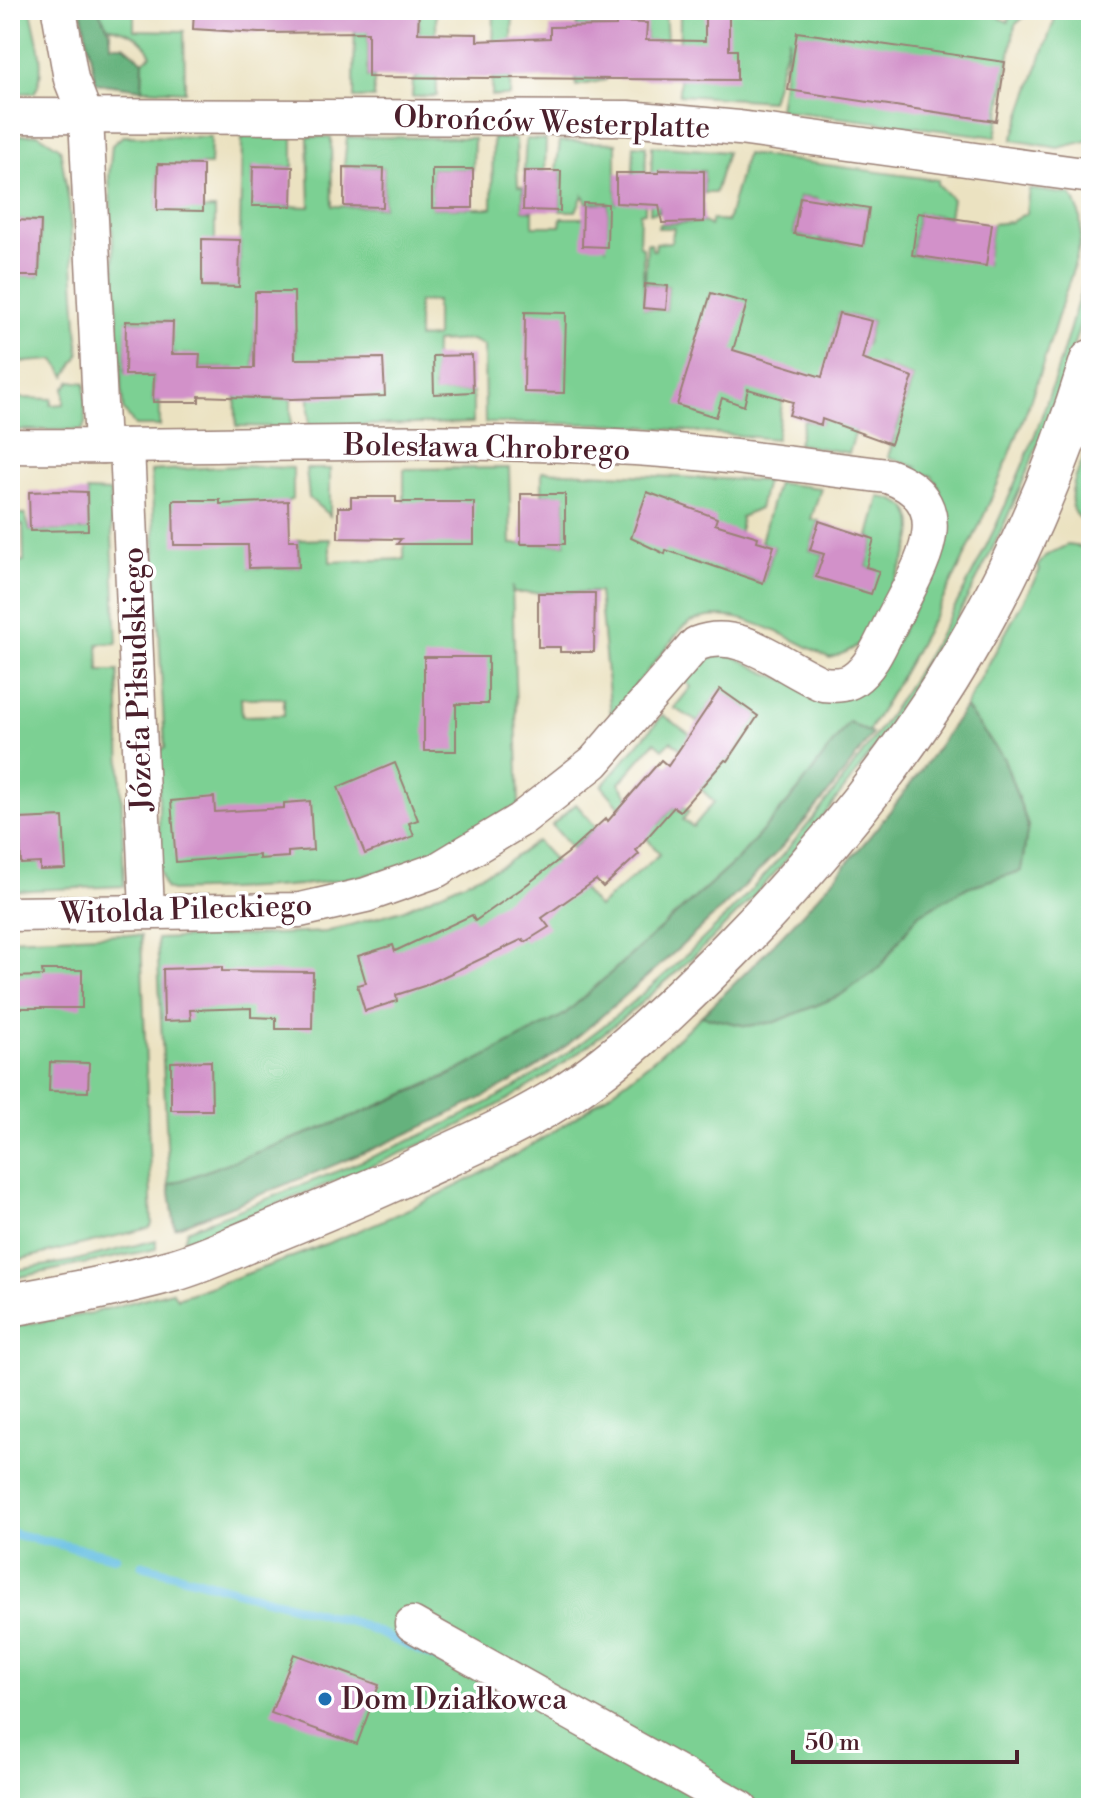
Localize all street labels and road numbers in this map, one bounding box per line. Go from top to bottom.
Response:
street label: Obrońców Westerplatte [393,98,711,148]
street label: Bolesława Chrobrego [342,426,631,469]
street label: Józefa Piłsudskiego [114,546,162,813]
street label: Witolda Pileckiego [58,887,313,933]

